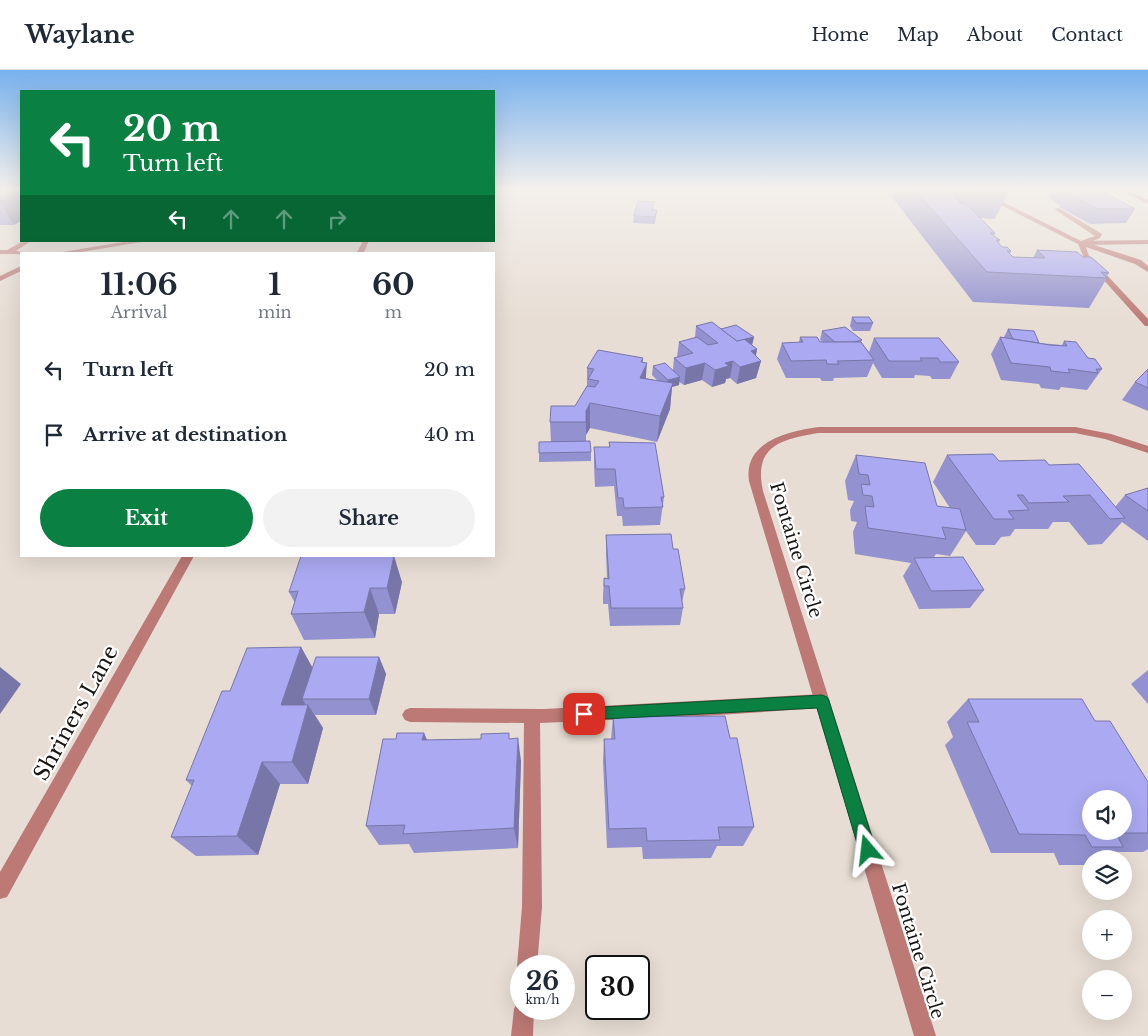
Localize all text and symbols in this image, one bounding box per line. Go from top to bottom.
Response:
text: Waylane [25,20,135,49]
text: Home [811,24,869,46]
text: Map [897,24,939,46]
text: About [967,24,1023,46]
text: Contact [1051,24,1123,46]
text: 20 m [123,107,220,150]
icon: left [40,110,105,175]
text: Turn left [123,150,223,177]
icon: left [164,205,192,233]
icon: ahead [217,205,245,233]
icon: ahead [270,205,298,233]
icon: right [323,205,351,233]
text: 11:06 [100,266,178,303]
text: 1 [268,266,281,303]
text: 60 [372,266,415,303]
text: Arrival [111,302,167,322]
text: min [258,302,292,322]
text: m [385,302,402,322]
icon: left [40,356,68,384]
text: Turn left [83,358,174,381]
text: 20 m [424,358,475,381]
icon: arrive [40,421,68,449]
text: Arrive at destination [83,423,287,446]
text: 40 m [424,423,475,446]
street label: Fontaine Circle [765,479,827,621]
button: Exit [40,489,253,547]
button: Share [263,489,475,547]
street label: Shriners Lane [28,641,124,785]
pin [563,693,605,735]
icon: arrive [570,700,598,728]
map controls [1082,790,1132,1020]
button: sound [1082,790,1132,840]
position arrow [841,823,893,875]
button: layers [1082,850,1132,900]
street label: Fontaine Circle [887,880,949,1022]
button: + [1082,910,1132,960]
speed limit sign: 30 [585,955,650,1020]
text: 26 [526,966,559,997]
button: − [1082,970,1132,1020]
text: km/h [525,992,560,1007]

